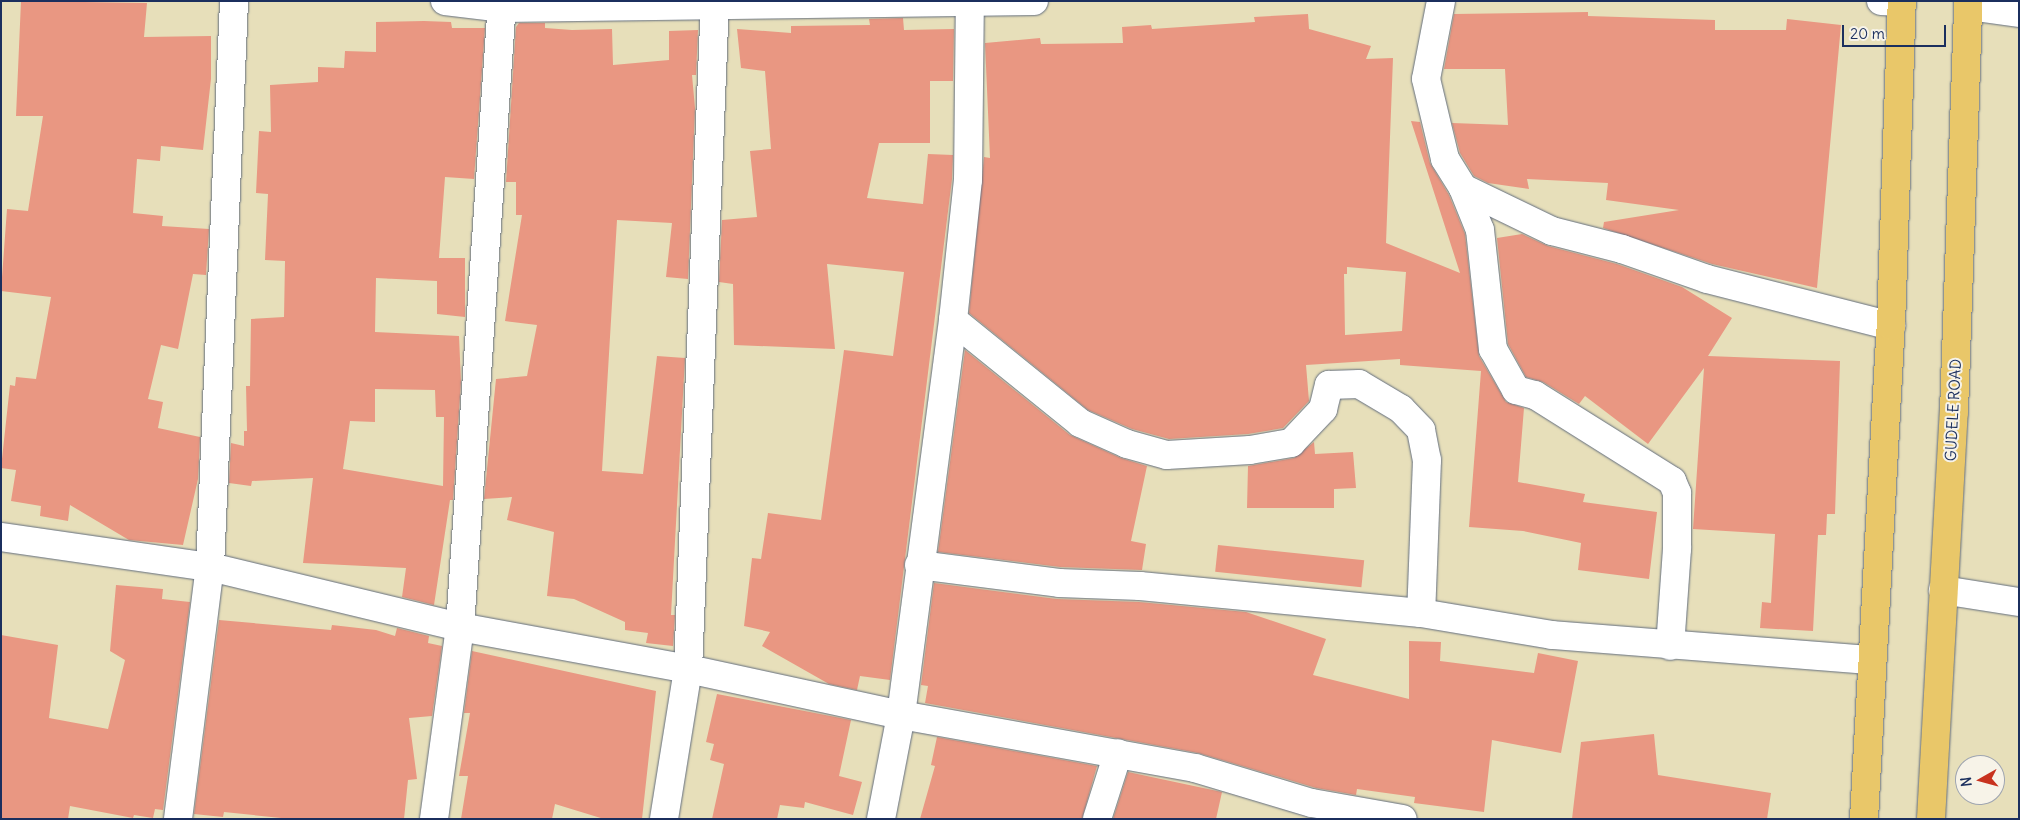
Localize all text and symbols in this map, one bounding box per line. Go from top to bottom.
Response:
scale bar [1845,15,1949,47]
text: 20 m [1850,24,1885,43]
street label: GUDELE ROAD [1941,358,1965,462]
north arrow [1955,755,2005,805]
text: N [1957,776,1976,788]

